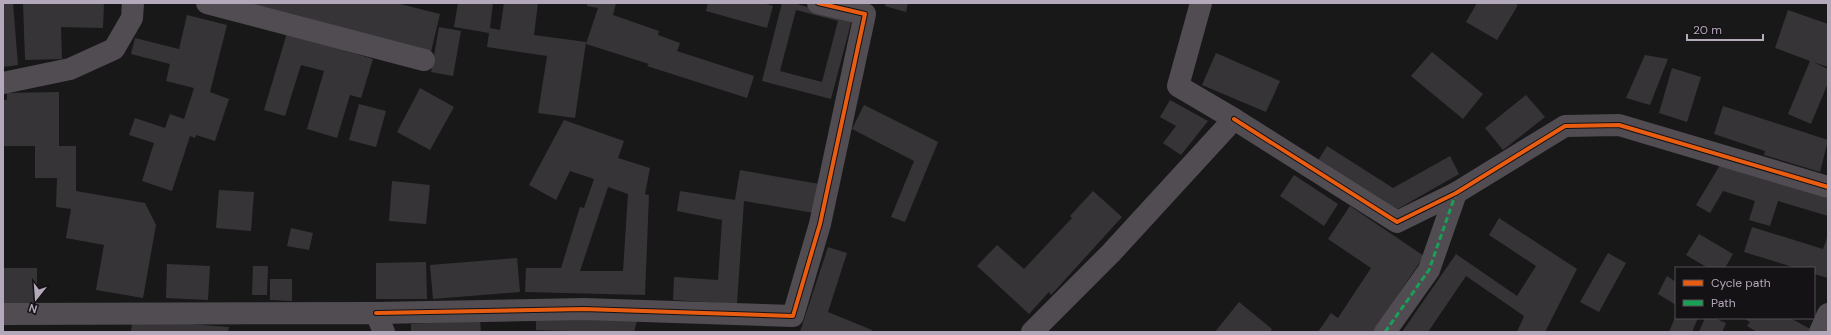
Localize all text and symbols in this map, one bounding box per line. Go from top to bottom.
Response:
scale bar [1687,16,1763,42]
text: 20 m [1693,22,1722,38]
legend [1675,267,1815,319]
text: Cycle path [1711,275,1771,291]
north arrow [16,279,56,319]
text: Path [1711,295,1736,311]
text: N [27,301,39,316]

